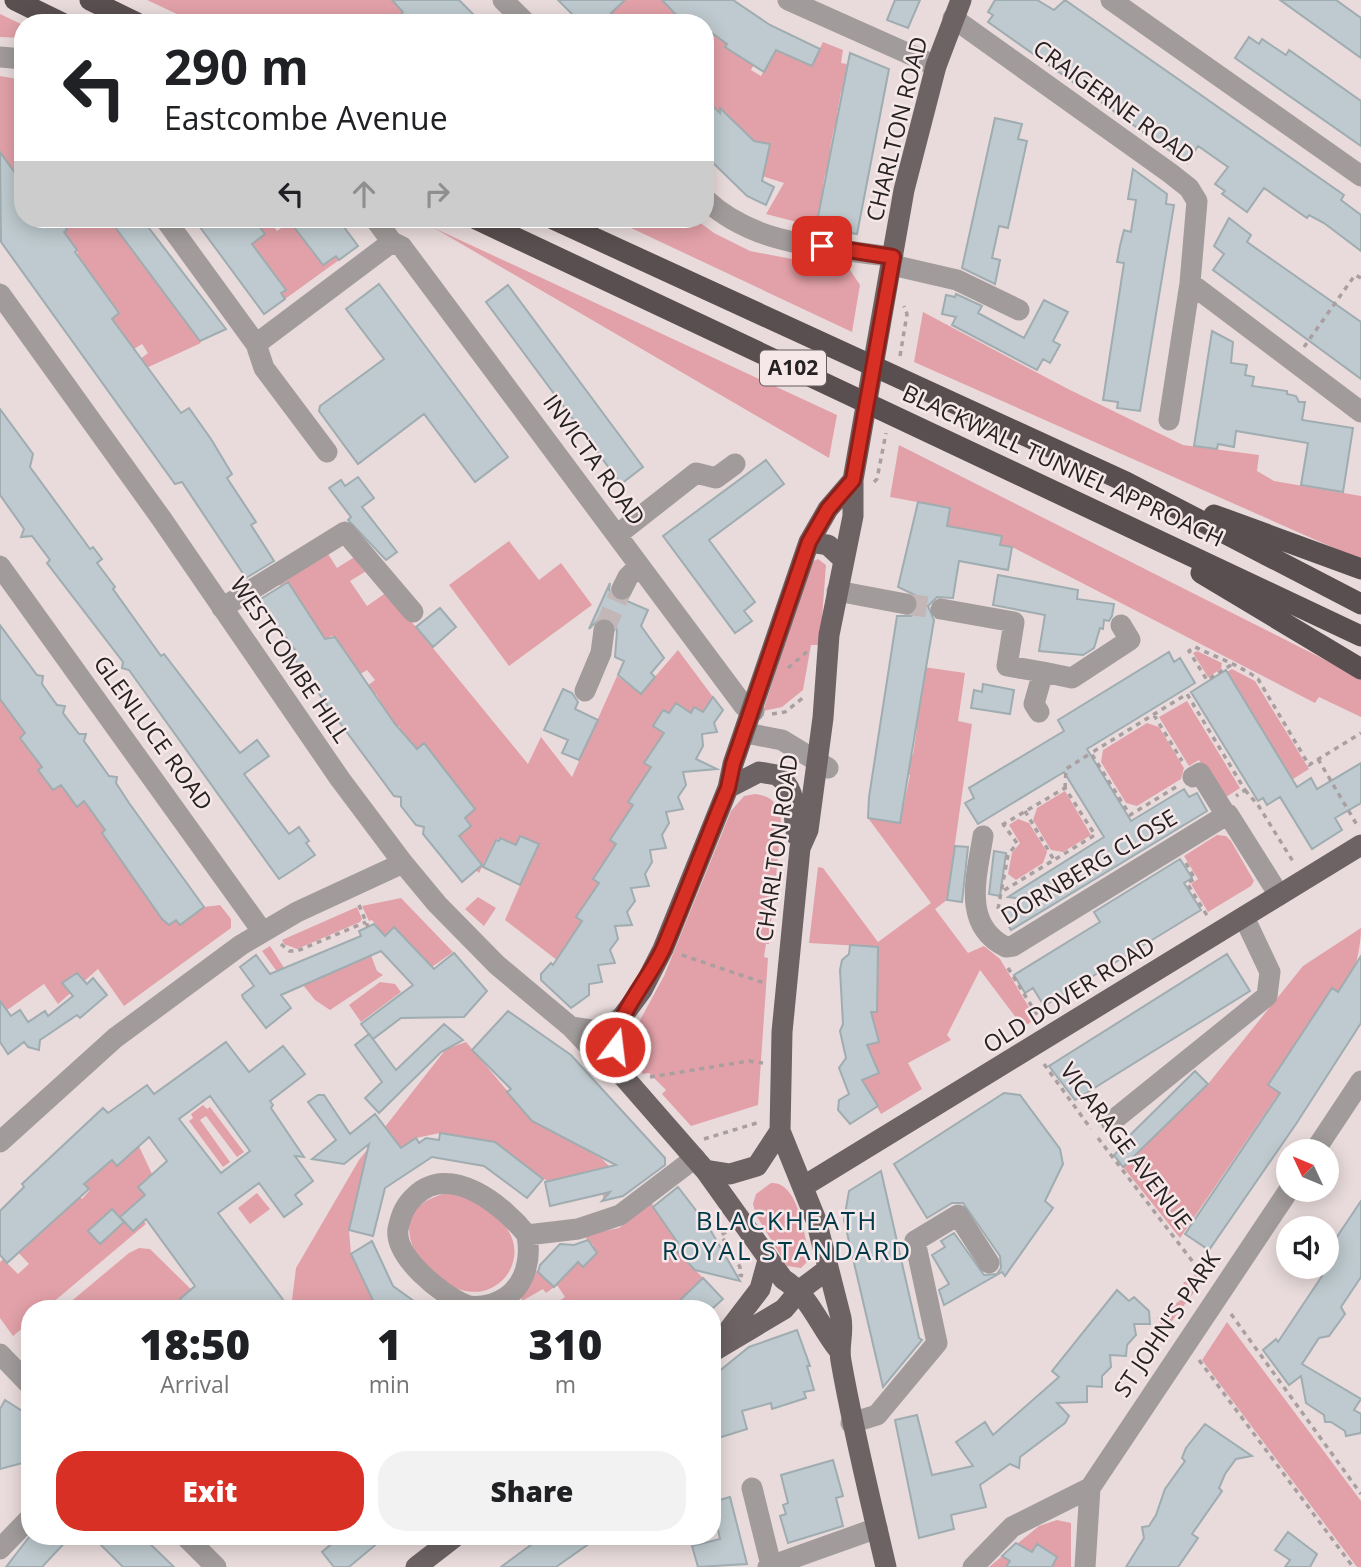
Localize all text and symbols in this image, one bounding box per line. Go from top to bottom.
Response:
street label: CRAIGERNE ROAD [1027,32,1202,171]
text: 290 m [164,33,309,99]
street label: CHARLTON ROAD [858,33,934,224]
icon: left [49,42,140,133]
text: Eastcombe Avenue [164,96,448,139]
icon: left [272,175,310,213]
icon: ahead [345,175,383,213]
icon: right [418,175,456,213]
pin [792,216,852,276]
icon: arrive [803,227,841,265]
road number: A102 [760,350,826,386]
street label: BLACKWALL TUNNEL APPROACH [898,376,1229,554]
street label: INVICTA ROAD [536,387,653,531]
street label: WESTCOMBE HILL [223,570,358,749]
street label: GLENLUCE ROAD [87,649,221,816]
street label: CHARLTON ROAD [747,752,805,944]
street label: DORNBERG CLOSE [994,801,1183,931]
street label: OLD DOVER ROAD [976,928,1161,1060]
position arrow [578,1010,652,1084]
street label: VICARAGE AVENUE [1053,1055,1200,1235]
north arrow [1276,1139,1339,1202]
map controls [1276,1139,1339,1279]
district label: BLACKHEATH ROYAL STANDARD [662,1202,912,1268]
button: sound [1276,1216,1339,1279]
street label: ST JOHN'S PARK [1105,1243,1227,1403]
text: 18:50 [140,1315,250,1372]
text: 1 [377,1315,402,1372]
text: 310 [529,1315,602,1372]
text: Arrival [160,1368,230,1400]
text: min [369,1368,410,1400]
text: m [555,1368,576,1400]
button: Exit [56,1451,364,1531]
button: Share [378,1451,686,1531]

